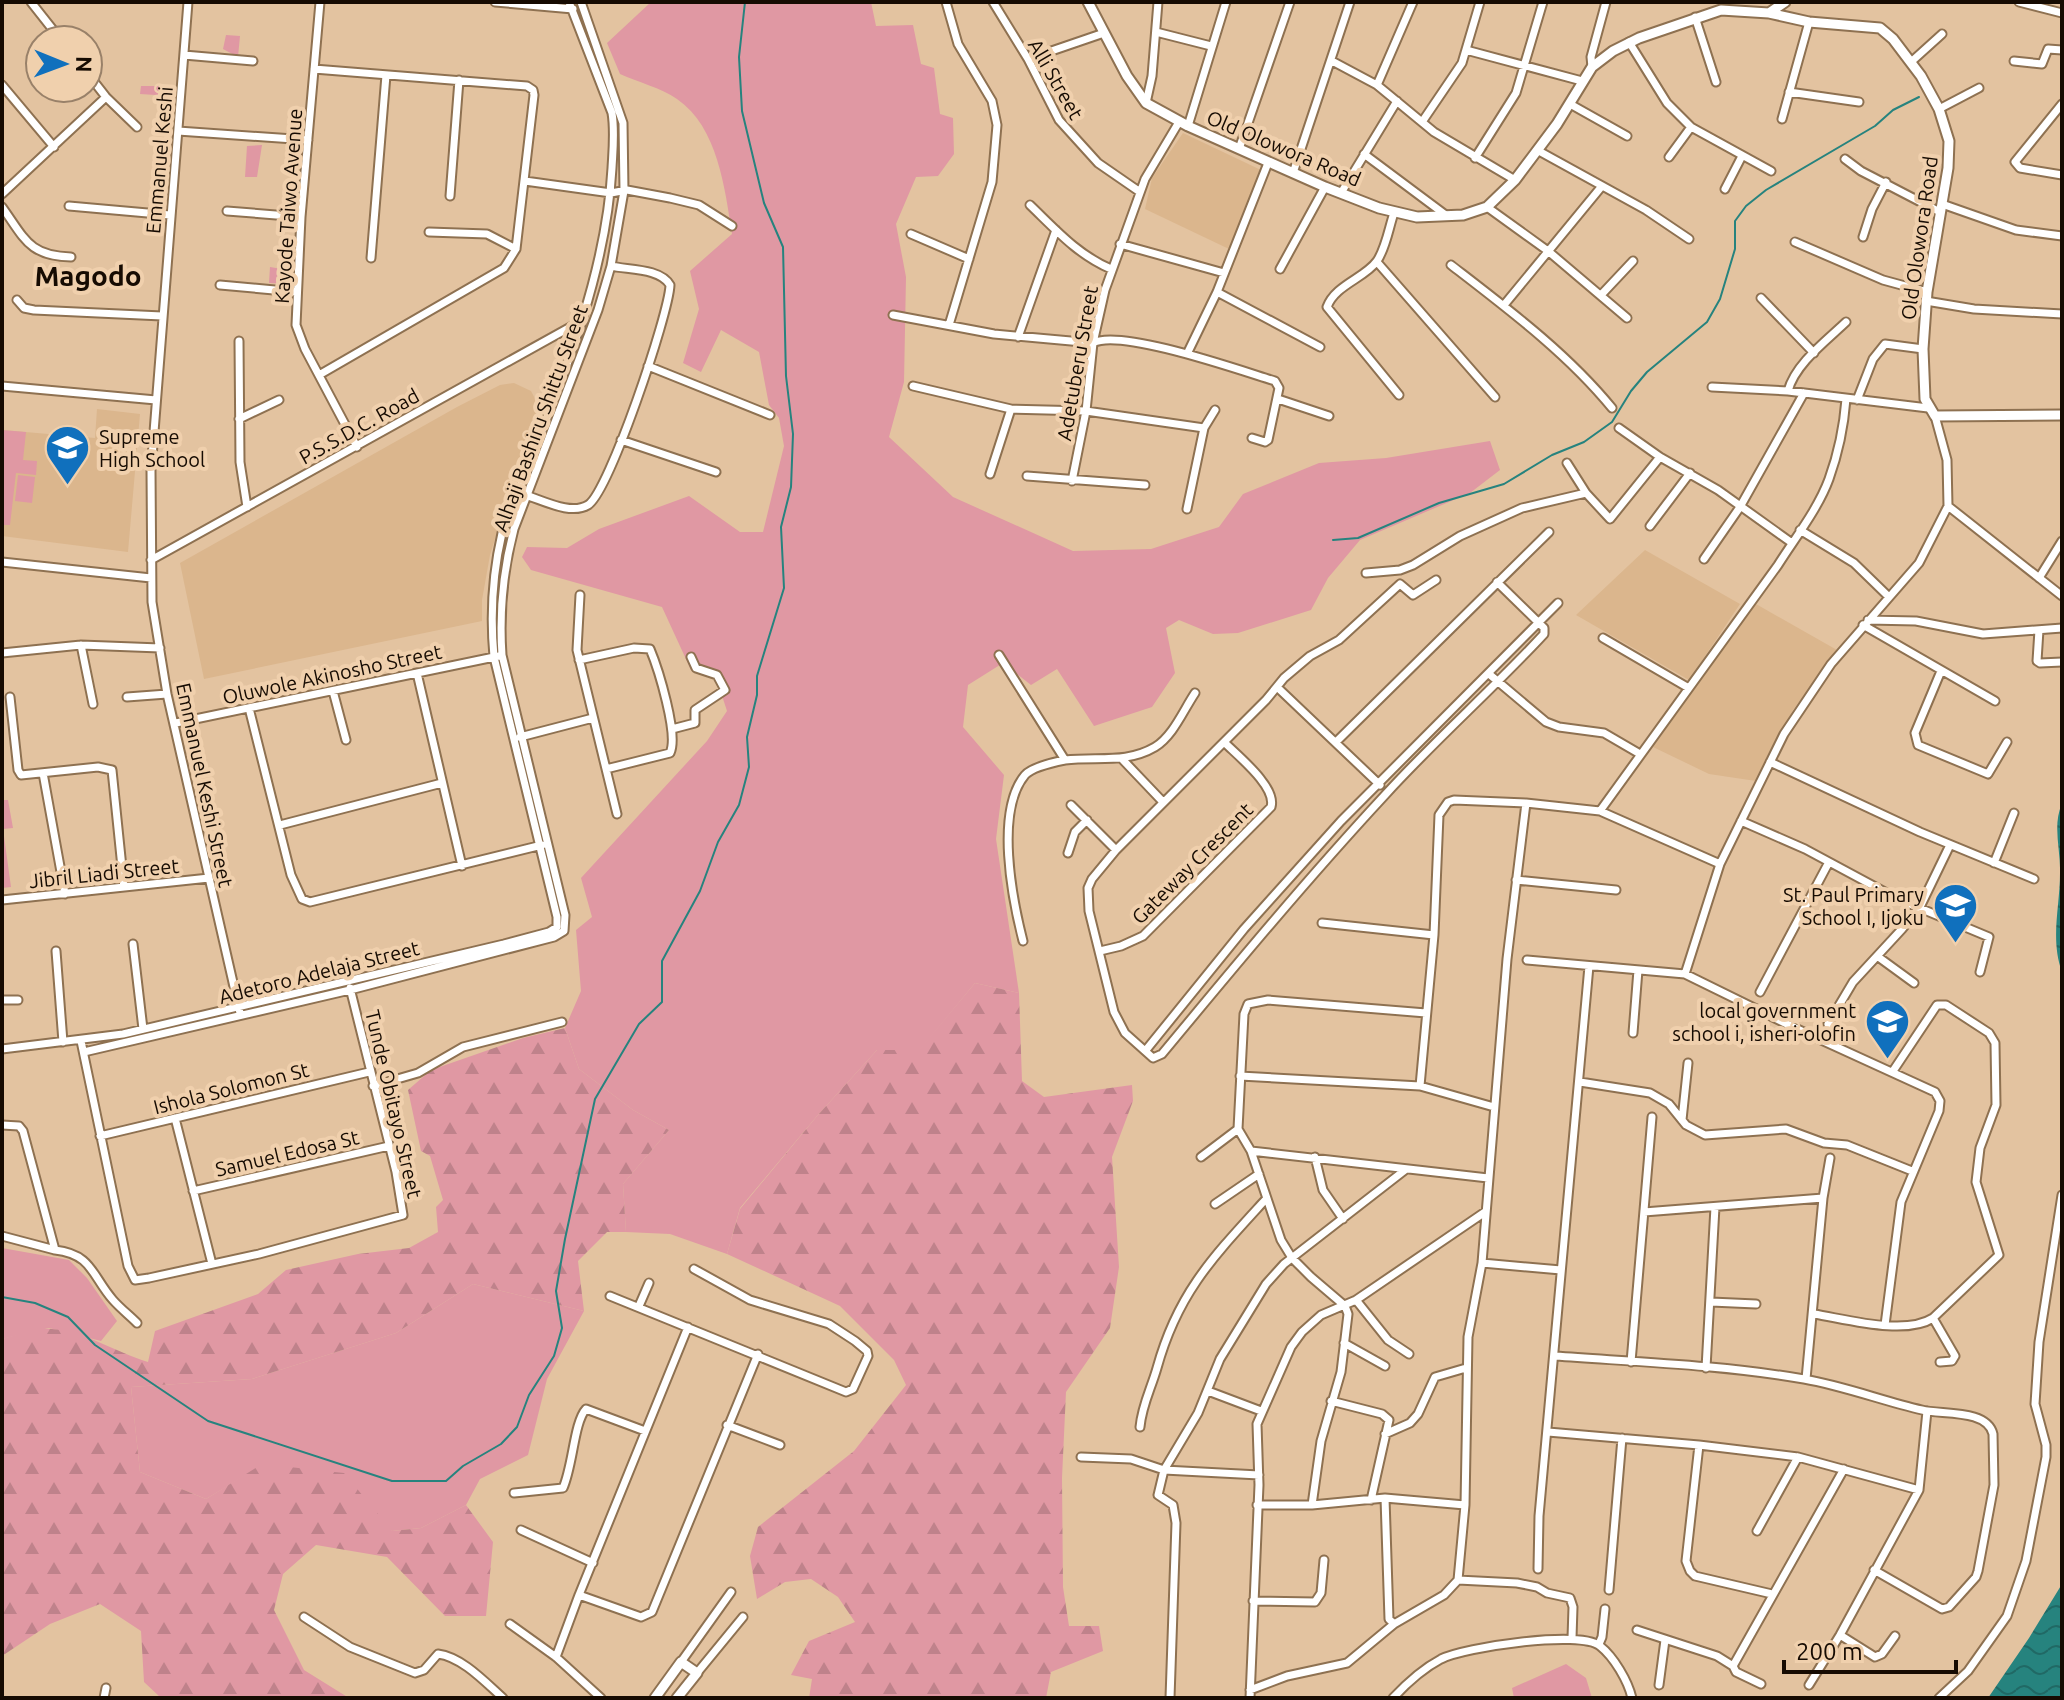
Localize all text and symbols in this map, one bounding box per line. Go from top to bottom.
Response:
north arrow [24,24,104,104]
street label: Alli Street [1024,35,1088,123]
text: N [72,56,97,73]
street label: Emmanuel Keshi [141,85,177,235]
street label: Old Olowora Road [1203,105,1365,191]
street label: Kayode Taiwo Avenue [270,108,306,304]
street label: Old Olowora Road [1896,155,1942,321]
district label: Magodo [34,260,142,291]
street label: Adetuberu Street [1052,283,1102,442]
street label: Alhaji Bashiru Shittu Street [488,301,592,535]
street label: P.S.S.D.C. Road [295,384,423,468]
school or university icon: Supreme High School [44,424,92,487]
place label: Supreme High School [99,425,205,471]
street label: Oluwole Akinosho Street [220,639,444,708]
street label: Emmanuel Keshi Street [172,681,238,889]
street label: Gateway Crescent [1127,798,1257,928]
street label: Jibril Liadi Street [28,854,180,892]
school or university icon: St. Paul Primary School I, Ijoku [1931,881,1979,944]
place label: St. Paul Primary School I, Ijoku [1783,883,1924,929]
street label: Adetoro Adelaja Street [216,936,422,1008]
school or university icon: local government school i, isheri-olofin [1863,998,1911,1061]
place label: local government school i, isheri-olofin [1672,999,1856,1045]
street label: Tunde Obitayo Street [361,1008,427,1201]
street label: Ishola Solomon St [151,1058,311,1118]
street label: Samuel Edosa St [213,1125,361,1181]
scale bar [1784,1624,1956,1674]
text: 200 m [1796,1638,1863,1665]

